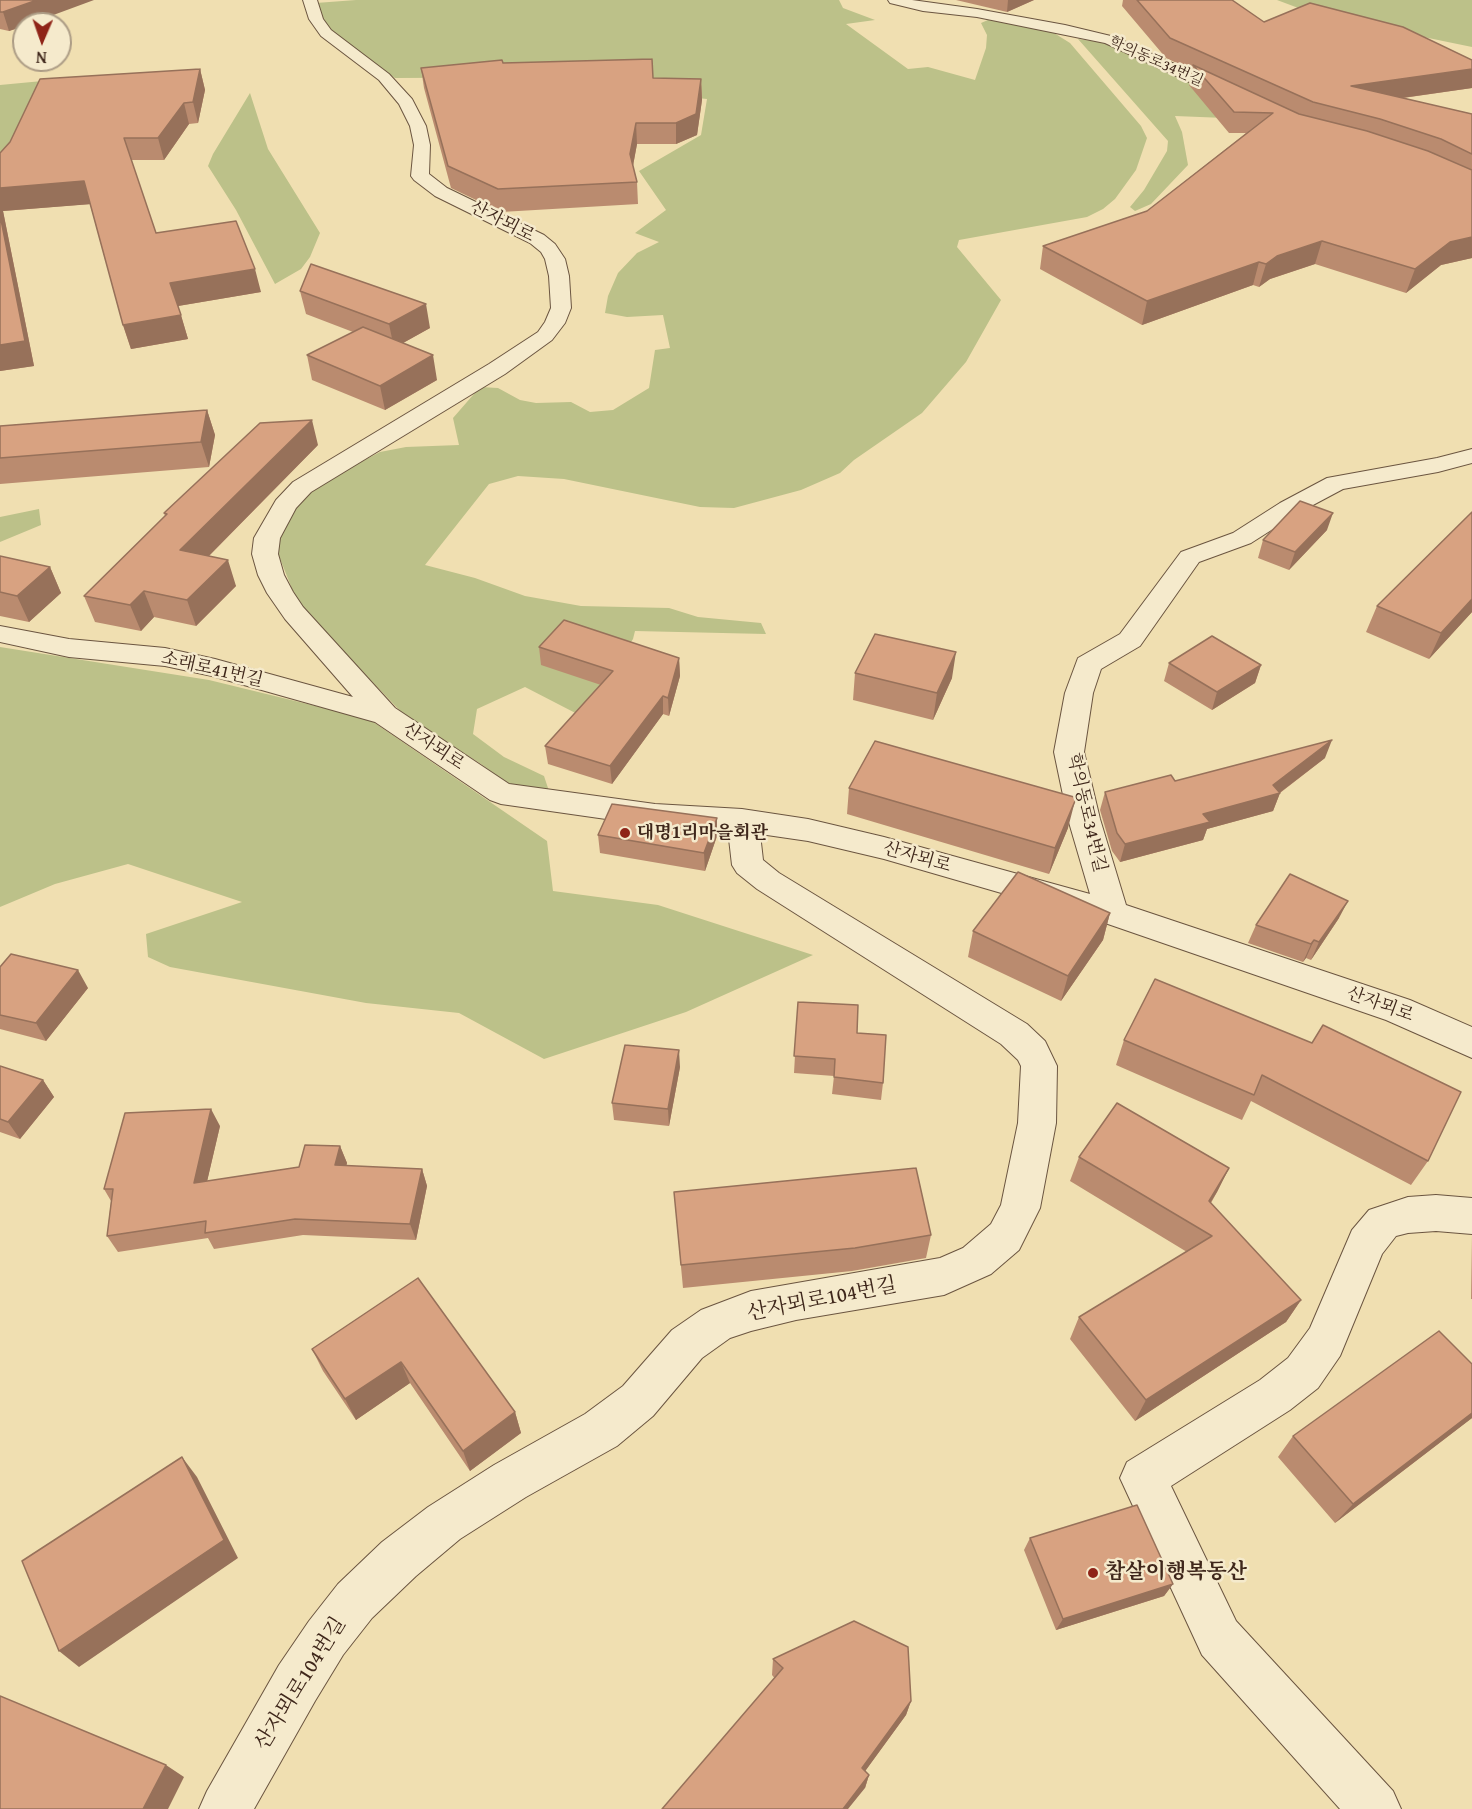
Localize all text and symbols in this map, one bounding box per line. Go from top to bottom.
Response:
north arrow [12,12,72,72]
street label: 학의동로34번길 [1106,33,1206,91]
text: N [36,46,47,70]
street label: 산자뫼로 [466,197,538,247]
street label: 소래로41번길 [159,648,265,692]
street label: 산자뫼로 [398,719,468,775]
street label: 학의동로34번길 [1062,751,1110,875]
place label: 대명1리마을회관 [637,822,768,844]
marker: 대명1리마을회관 [618,826,632,840]
street label: 산자뫼로 [881,838,953,878]
street label: 산자뫼로 [1344,983,1416,1027]
street label: 산자뫼로104번길 [745,1273,899,1327]
place label: 참살이행복동산 [1105,1560,1247,1586]
marker: 참살이행복동산 [1086,1566,1100,1580]
street label: 산자뫼로104번길 [250,1613,352,1755]

